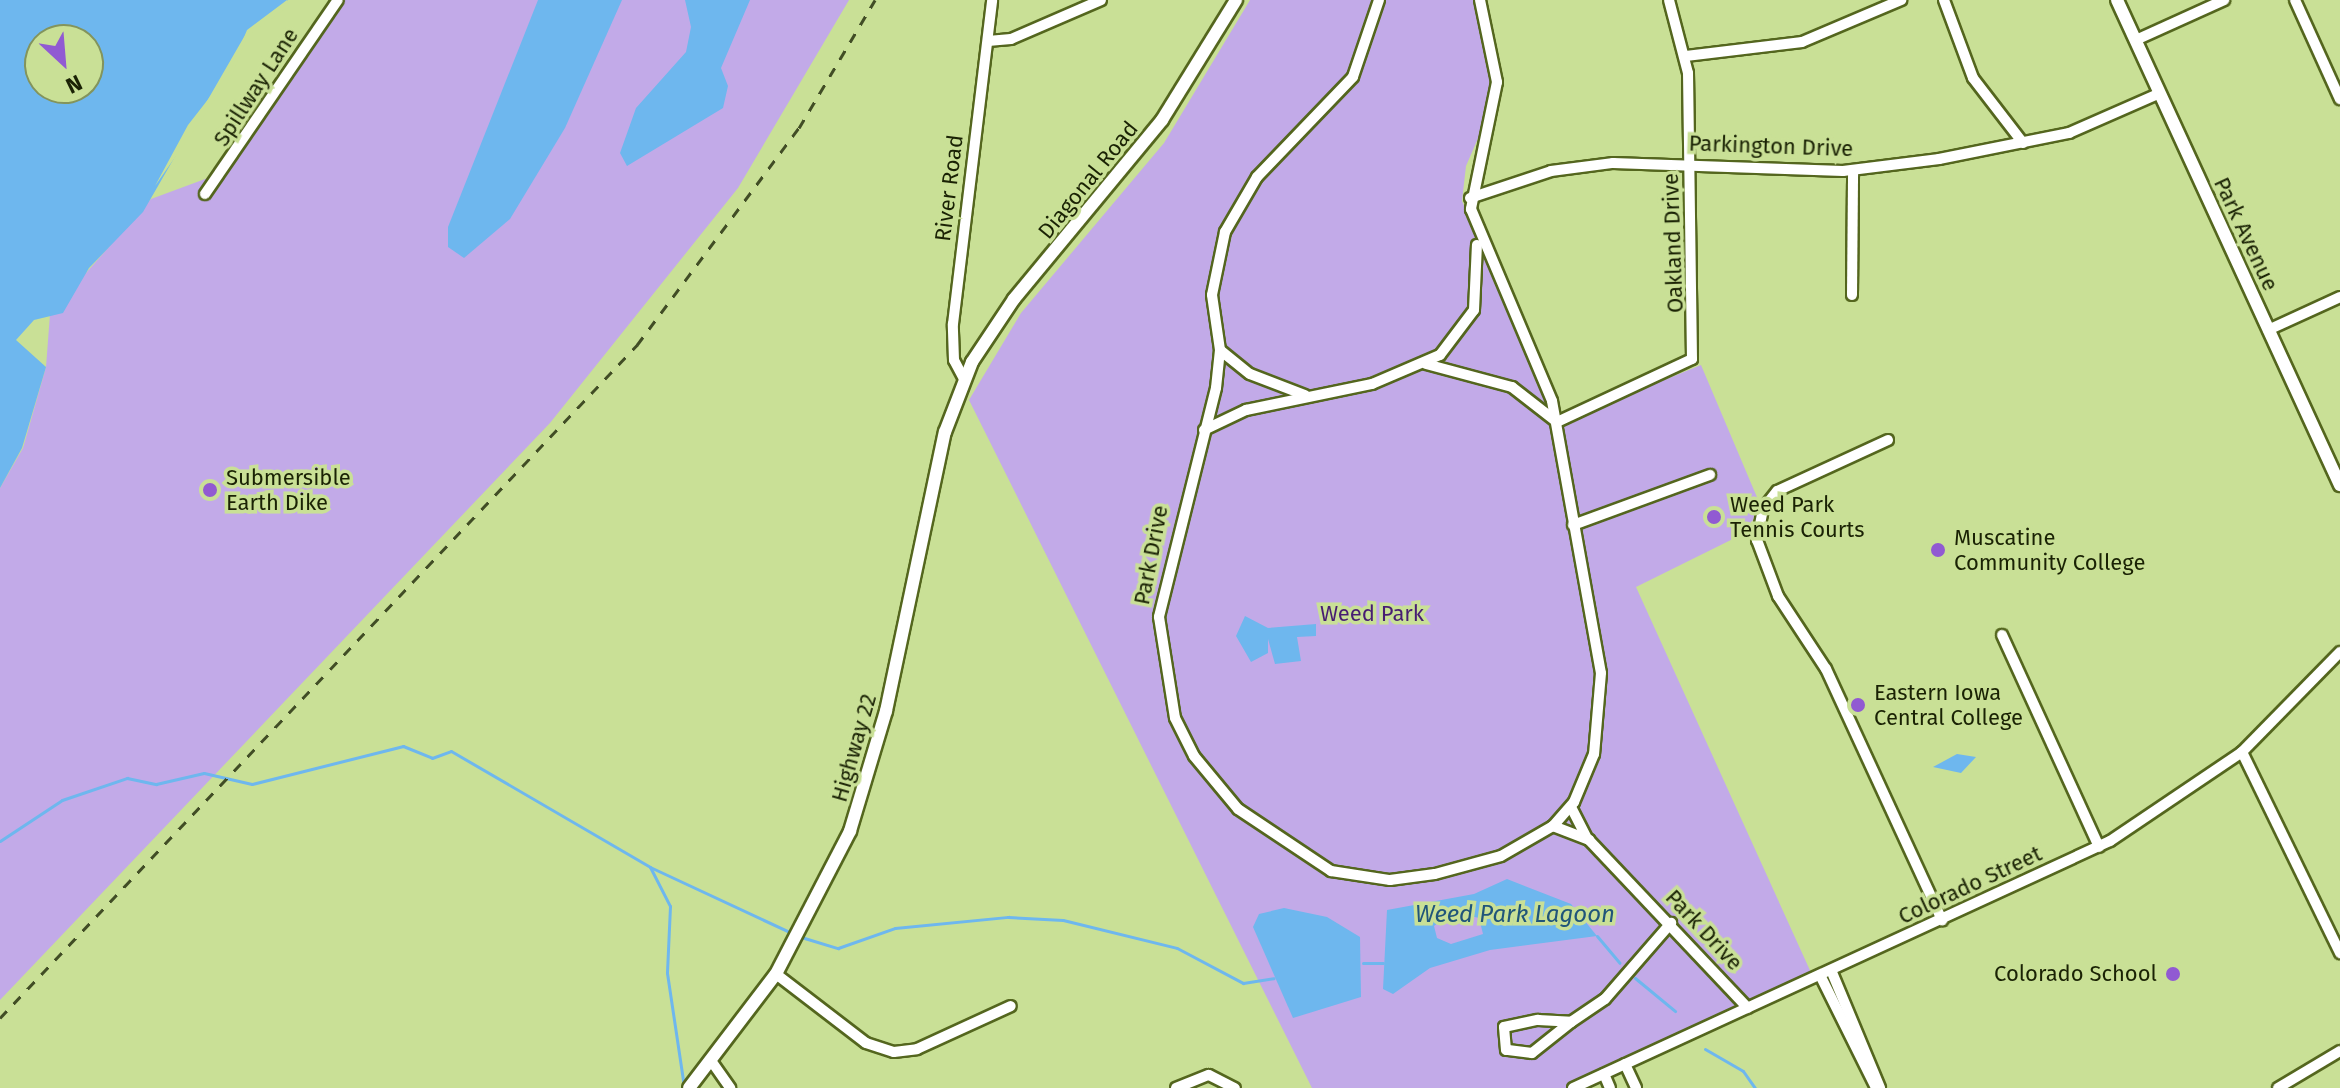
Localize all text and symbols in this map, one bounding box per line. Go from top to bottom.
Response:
street label: Spillway Lane [208,23,304,151]
north arrow [24,24,104,104]
text: N [61,69,86,100]
street label: Diagonal Road [1033,116,1143,244]
street label: Parkington Drive [1688,130,1854,162]
street label: River Road [929,133,969,243]
street label: Oakland Drive [1657,173,1689,313]
street label: Park Avenue [2208,173,2284,295]
place label: Submersible Earth Dike [226,464,351,516]
marker: Submersible Earth Dike [201,481,219,499]
place label: Weed Park Tennis Courts [1730,491,1864,542]
street label: Park Drive [1128,503,1174,607]
marker: Weed Park Tennis Courts [1705,508,1723,526]
place label: Muscatine Community College [1954,524,2145,576]
marker: Muscatine Community College [1929,541,1947,559]
park label: Weed Park [1320,601,1424,627]
place label: Eastern Iowa Central College [1874,679,2023,730]
street label: Highway 22 [826,691,882,805]
marker: Eastern Iowa Central College [1849,696,1867,714]
street label: Colorado Street [1894,840,2046,930]
street label: Park Drive [1660,884,1748,976]
water label: Weed Park Lagoon [1415,901,1615,929]
place label: Colorado School [1994,961,2157,987]
marker: Colorado School [2164,965,2182,983]

